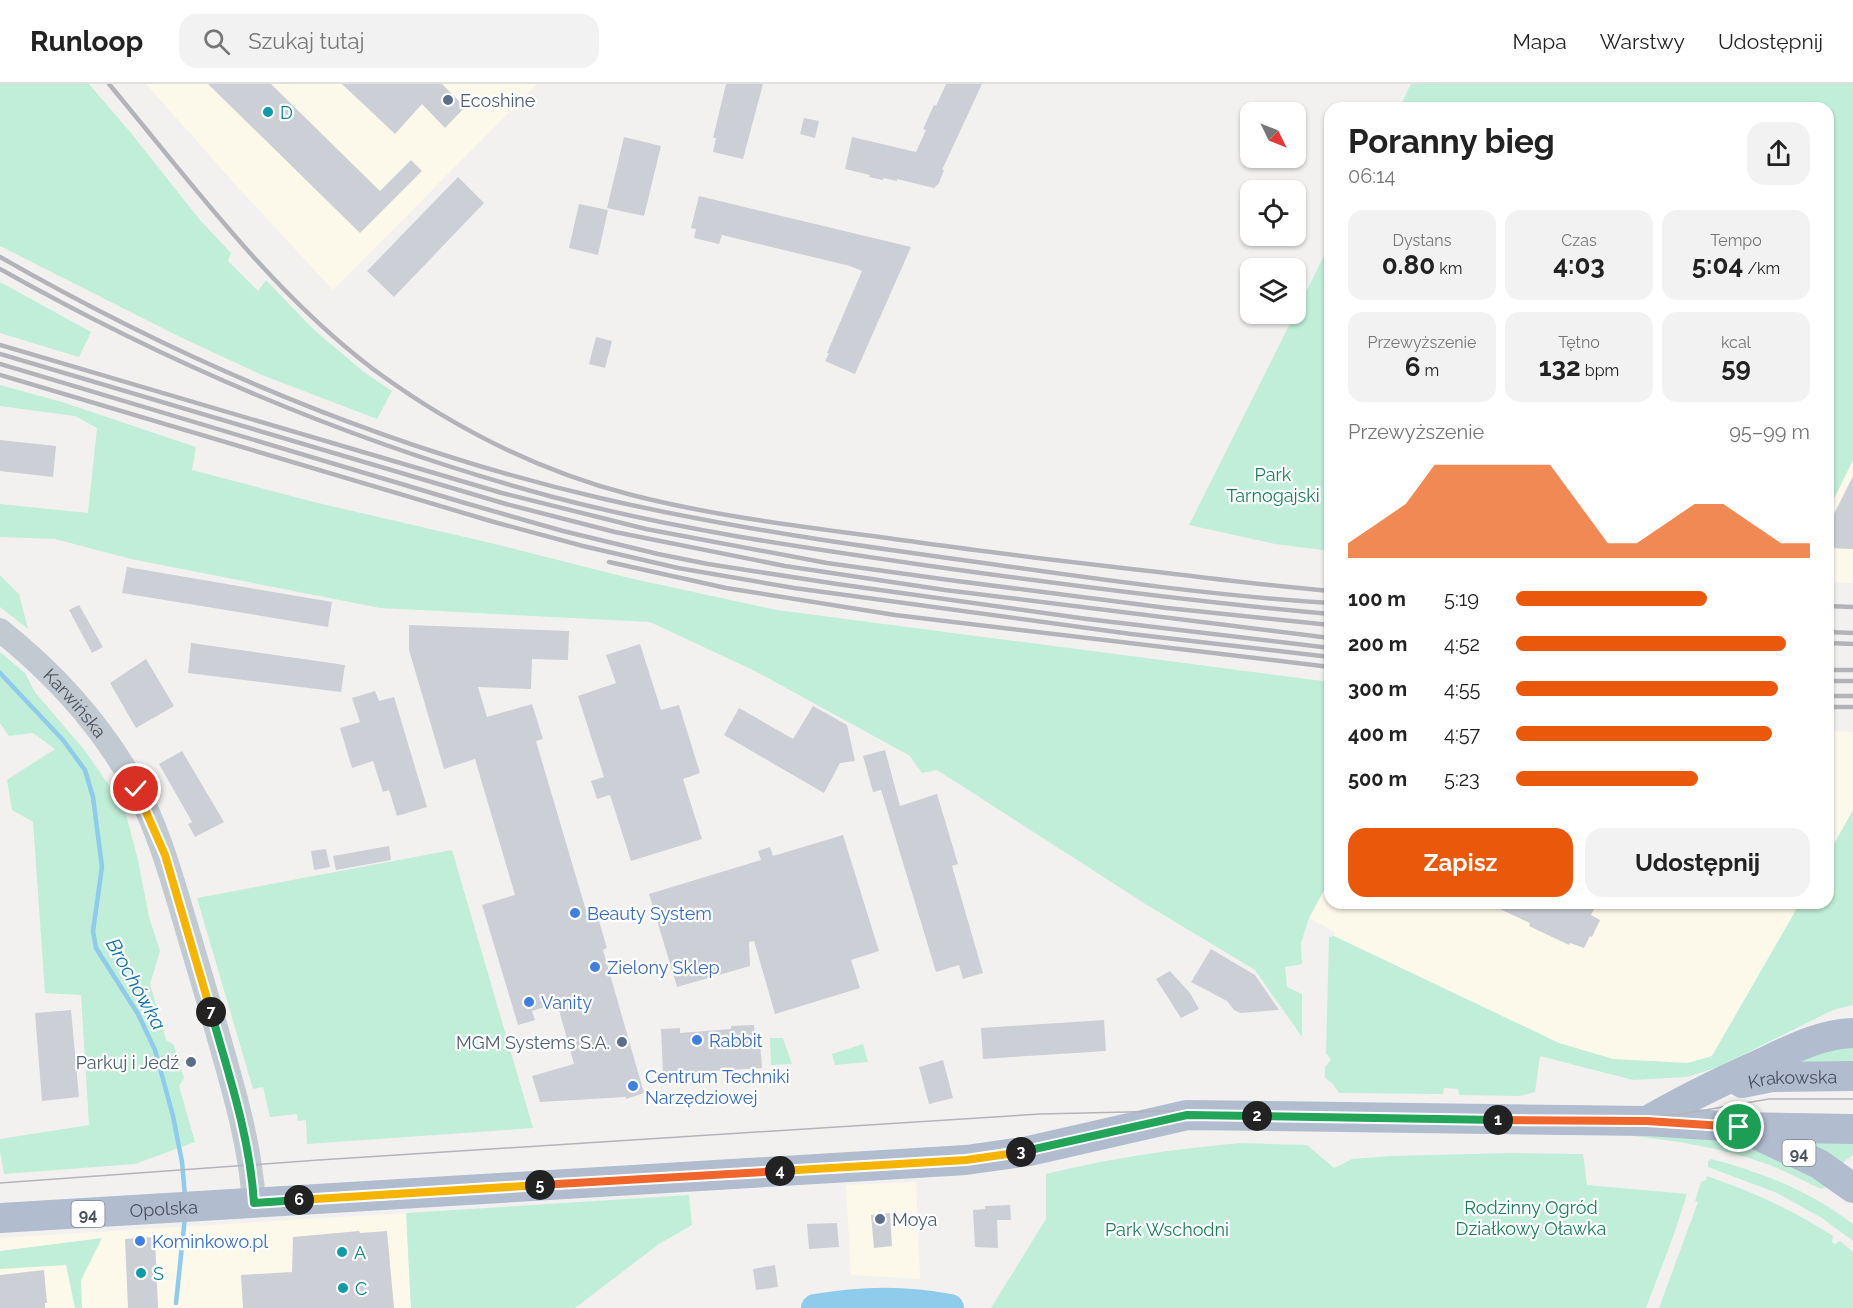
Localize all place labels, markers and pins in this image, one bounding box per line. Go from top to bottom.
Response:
place label: Ecoshine [460,90,536,111]
marker: Ecoshine [441,93,455,107]
place label: D [280,102,293,123]
marker: D [261,105,275,119]
pin [110,763,161,814]
place label: Beauty System [587,903,712,924]
marker: Beauty System [568,906,582,920]
place label: Zielony Sklep [607,957,720,978]
marker: Zielony Sklep [588,960,602,974]
place label: Vanity [541,992,593,1013]
marker: Vanity [522,995,536,1009]
pin: 7 [196,997,226,1027]
place label: Rabbit [709,1030,763,1051]
place label: MGM Systems S.A. [456,1032,610,1053]
marker: Rabbit [690,1033,704,1047]
marker: MGM Systems S.A. [615,1035,629,1049]
place label: Parkuj i Jedź [76,1052,179,1073]
marker: Parkuj i Jedź [184,1055,198,1069]
place label: Centrum Techniki Narzędziowej [645,1066,790,1108]
marker: Centrum Techniki Narzędziowej [626,1079,640,1093]
pin: 2 [1242,1101,1272,1131]
pin [1713,1101,1764,1152]
pin: 1 [1483,1105,1513,1135]
pin: 3 [1006,1137,1036,1167]
pin: 4 [765,1156,795,1186]
pin: 5 [525,1170,555,1200]
pin: 6 [284,1185,314,1215]
place label: Moya [892,1209,937,1230]
marker: Moya [873,1212,887,1226]
place label: Kominkowo.pl [152,1231,268,1252]
marker: Kominkowo.pl [133,1234,147,1248]
place label: A [354,1242,366,1263]
marker: A [335,1245,349,1259]
place label: S [153,1263,164,1284]
marker: S [134,1266,148,1280]
place label: C [355,1278,367,1299]
marker: C [336,1281,350,1295]

